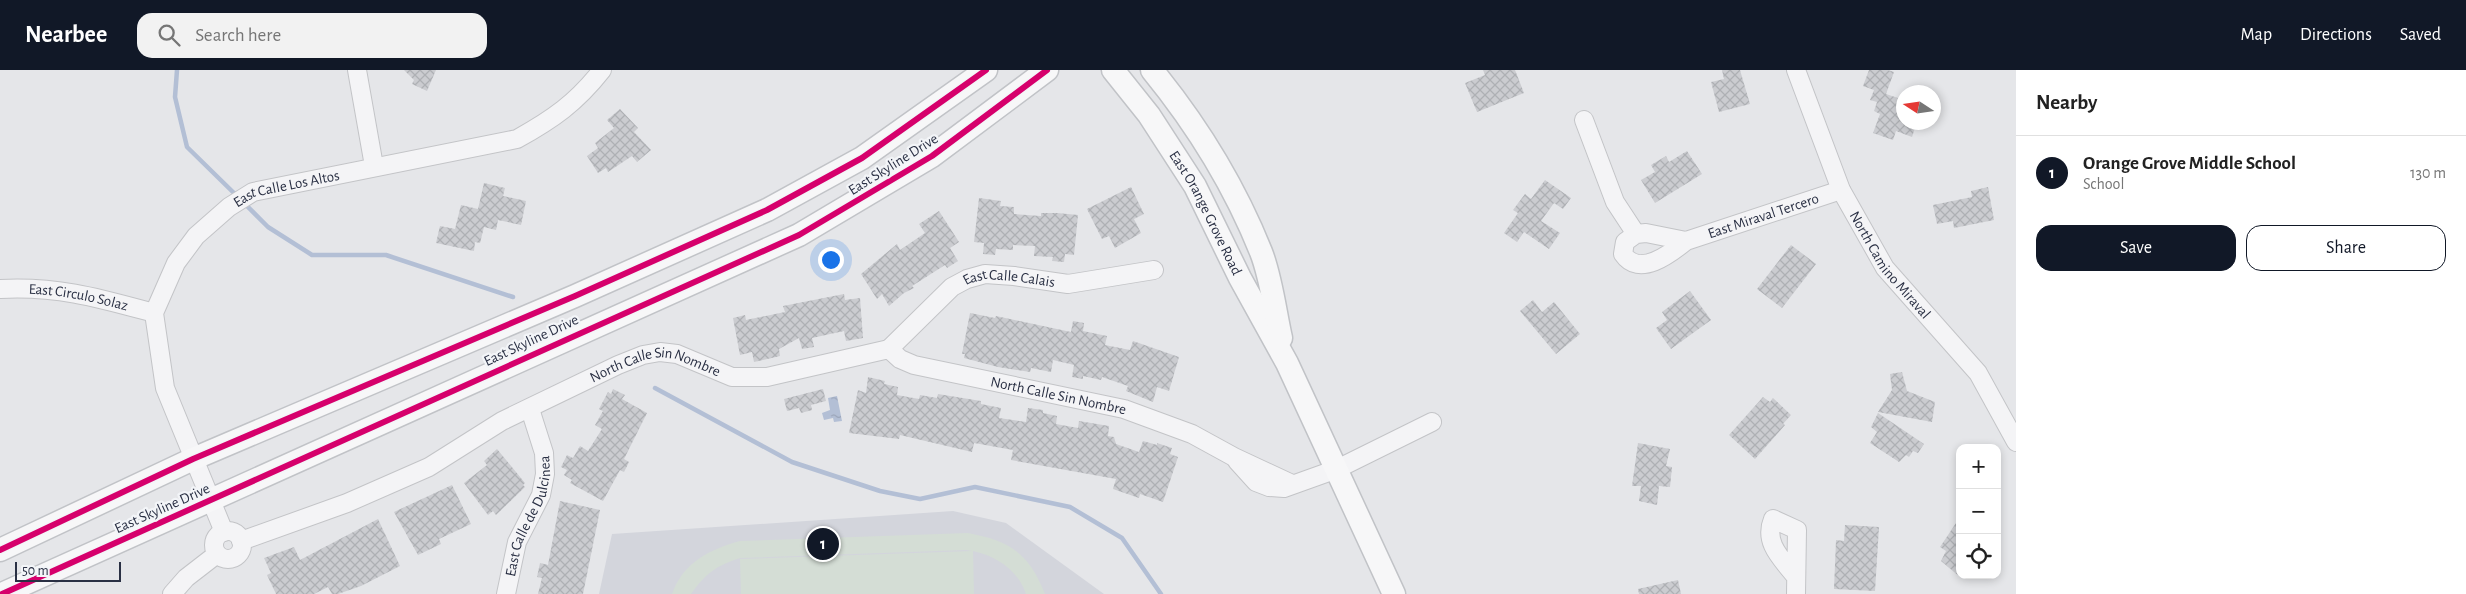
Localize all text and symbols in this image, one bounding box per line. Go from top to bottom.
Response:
search box [137,13,487,58]
icon: search [155,21,183,49]
text: Nearbee [25,23,107,47]
text: Search here [195,26,281,45]
text: Map [2241,26,2272,44]
text: Directions [2300,26,2372,44]
text: Saved [2400,26,2441,44]
north arrow [1896,85,1941,130]
text: Nearby [2036,92,2097,113]
street label: East Skyline Drive [846,131,941,198]
street label: East Orange Grove Road [1166,148,1244,278]
text: Orange Grove Middle School [2083,154,2296,173]
text: 1 [2049,165,2055,181]
text: 130 m [2410,165,2446,181]
street label: East Calle Los Altos [231,168,341,210]
text: School [2083,176,2124,192]
street label: East Miraval Tercero [1706,191,1821,241]
street label: North Camino Miraval [1847,209,1933,322]
button: Save [2036,225,2236,271]
button: Share [2246,225,2446,271]
your location [818,247,844,273]
street label: East Calle Calais [960,267,1056,290]
street label: East Circulo Solaz [28,282,129,314]
street label: East Skyline Drive [482,312,581,369]
street label: North Calle Sin Nombre [588,345,723,385]
street label: North Calle Sin Nombre [989,374,1128,417]
map controls [1956,444,2001,579]
button: + [1956,444,2001,489]
street label: East Calle de Dulcinea [503,455,553,578]
street label: East Skyline Drive [112,481,212,536]
button: − [1956,489,2001,534]
pin: 1 [807,525,839,563]
button: locate [1956,534,2001,579]
scale bar [15,559,121,582]
text: 50 m [22,564,49,578]

